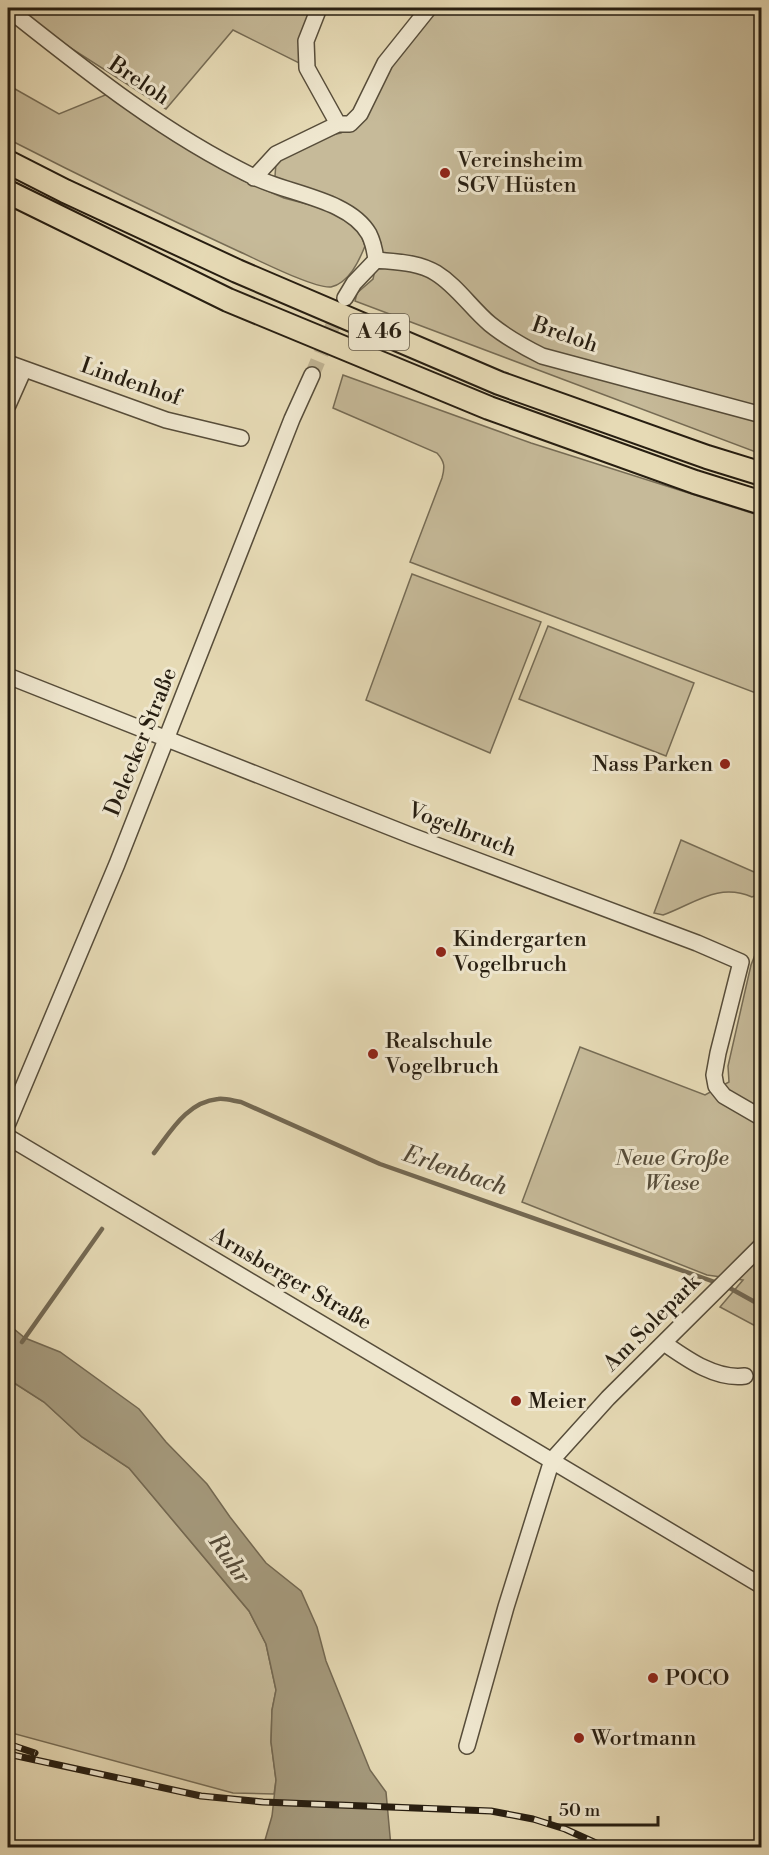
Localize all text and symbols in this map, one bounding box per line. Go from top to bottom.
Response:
street label: Breloh [102,50,175,111]
place label: Vereinsheim SGV Hüsten [456,147,583,199]
marker: Vereinsheim SGV Hüsten [438,166,452,180]
street label: Breloh [528,311,601,359]
road number: A 46 [349,314,409,350]
street label: Lindenhof [77,352,186,412]
street label: Delecker Straße [99,664,183,820]
place label: Nass Parken [592,751,713,778]
marker: Nass Parken [718,757,732,771]
street label: Vogelbruch [403,797,520,863]
place label: Kindergarten Vogelbruch [452,926,587,978]
marker: Kindergarten Vogelbruch [434,945,448,959]
place label: Realschule Vogelbruch [384,1028,499,1080]
marker: Realschule Vogelbruch [366,1047,380,1061]
water label: Erlenbach [398,1139,512,1203]
park label: Neue Große Wiese [614,1145,729,1197]
street label: Arnsberger Straße [205,1221,376,1336]
street label: Am Solepark [597,1268,707,1378]
place label: Meier [528,1388,586,1415]
marker: Meier [509,1394,523,1408]
water label: Ruhr [201,1527,257,1591]
place label: POCO [665,1665,729,1692]
marker: POCO [646,1671,660,1685]
place label: Wortmann [590,1725,696,1752]
marker: Wortmann [572,1731,586,1745]
scale bar [550,1789,658,1827]
text: 50 m [559,1799,601,1822]

